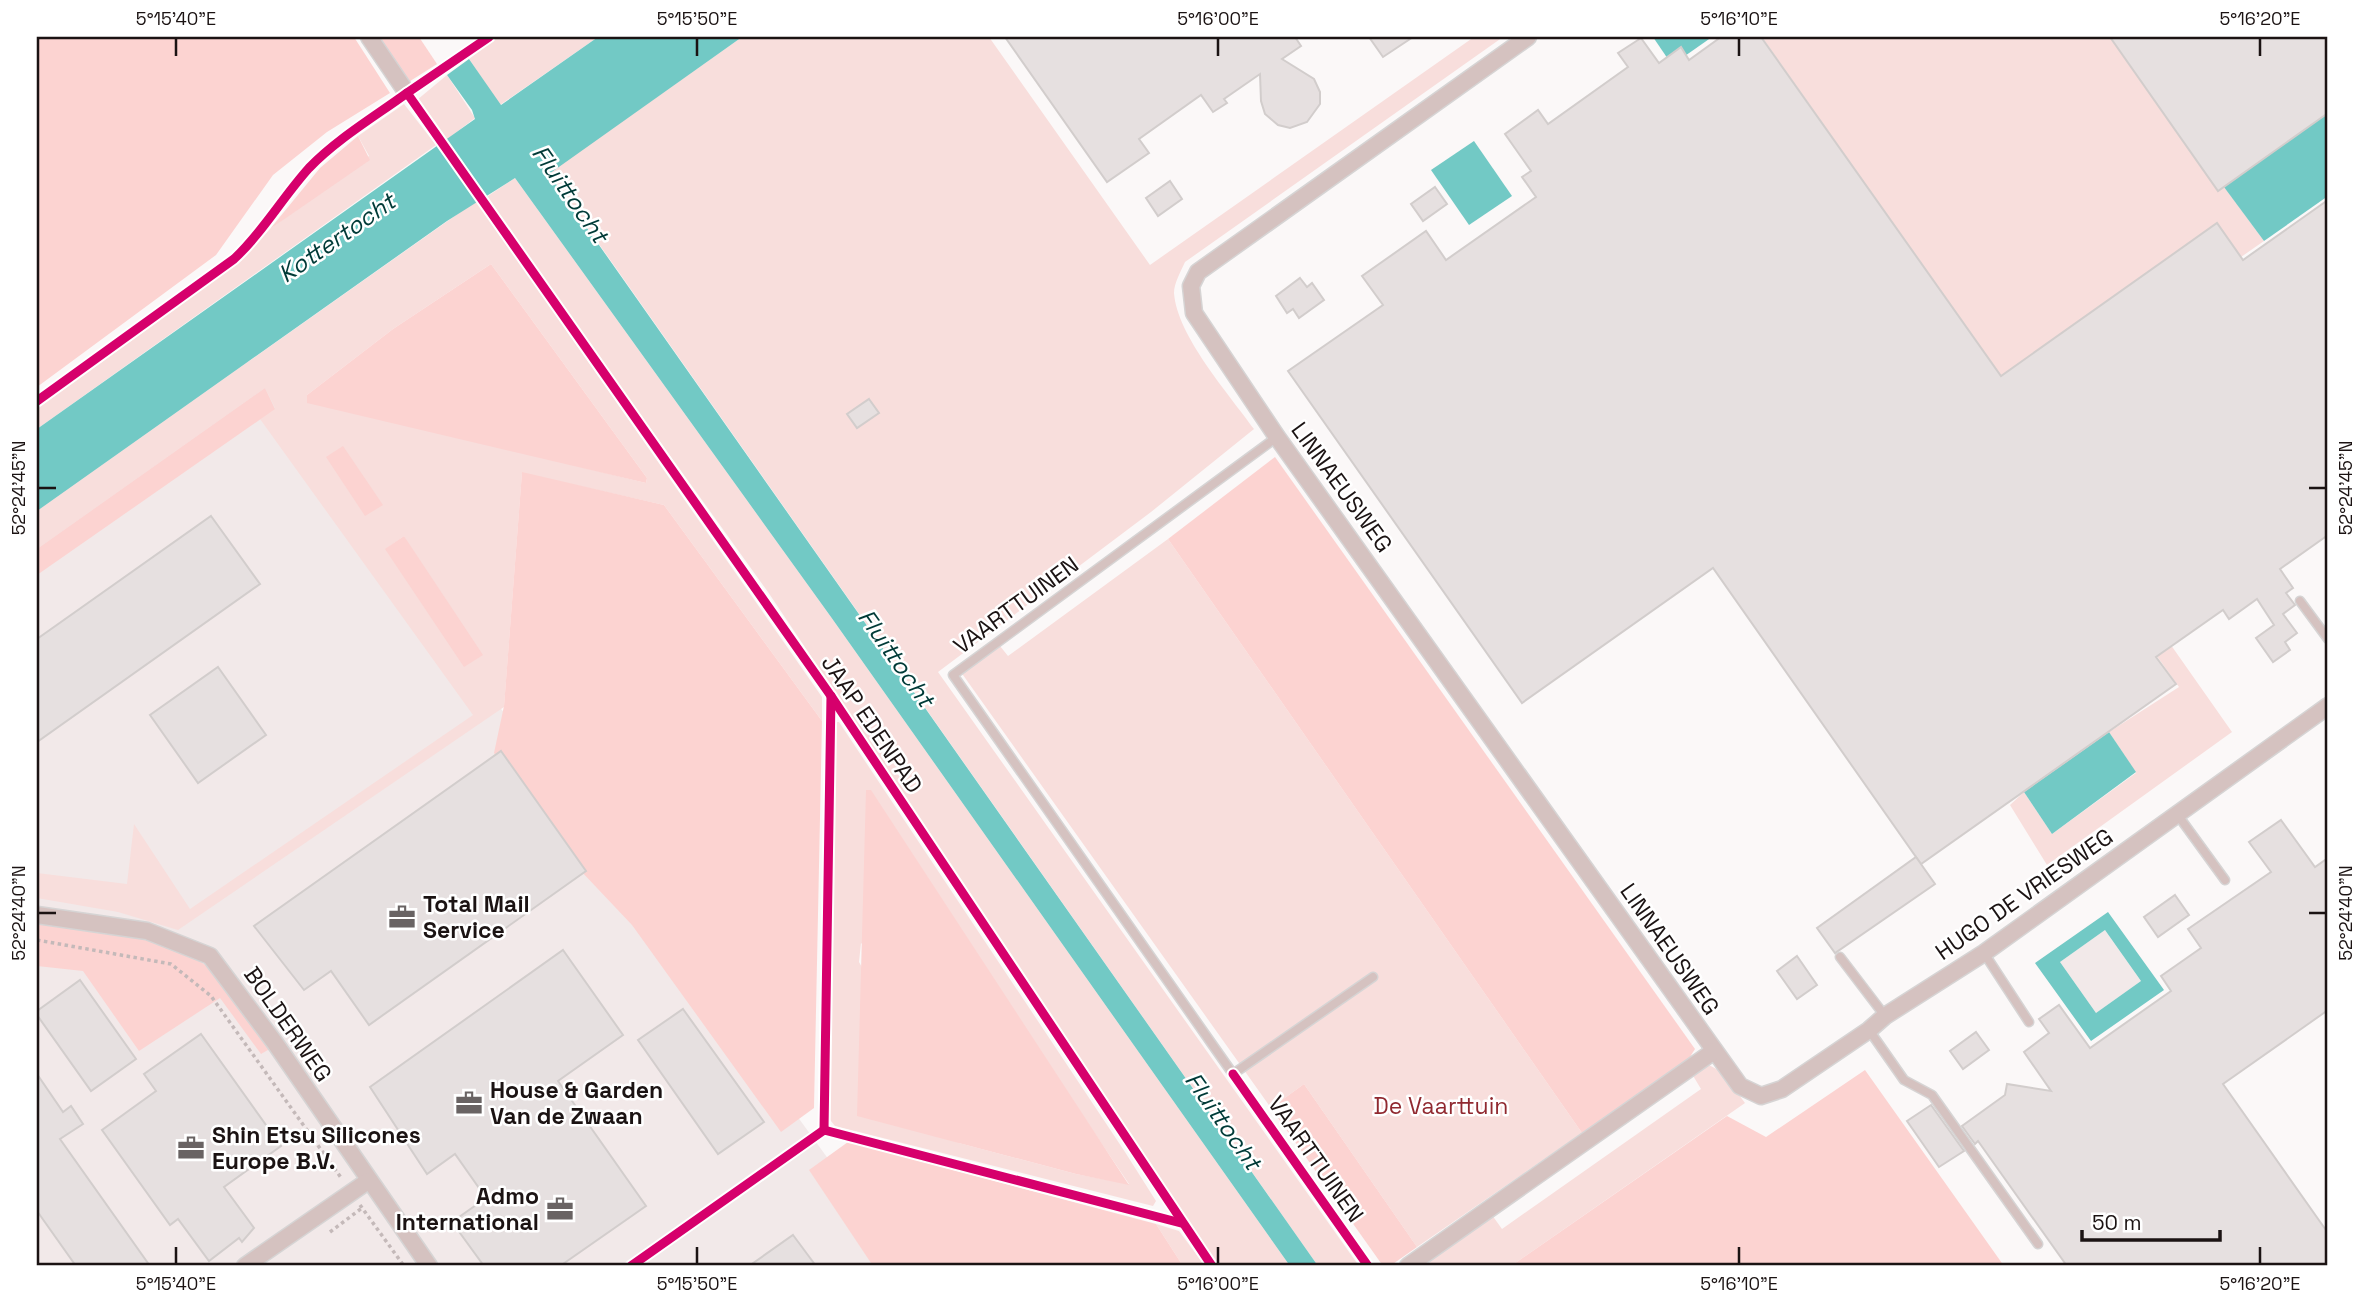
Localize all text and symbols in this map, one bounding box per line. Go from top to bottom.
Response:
text: 5°15'40"E [136,7,216,30]
text: 5°15'50"E [657,7,737,30]
text: 5°16'00"E [1177,7,1259,30]
text: 5°16'10"E [1700,7,1778,30]
text: 5°16'20"E [2220,7,2300,30]
water label: Fluittocht [525,139,617,250]
water label: Kottertocht [272,185,403,289]
street label: LINNAEUSWEG [1285,416,1399,558]
text: 52°24'45"N [7,441,30,535]
text: 52°24'45"N [2334,441,2357,535]
street label: VAARTTUINEN [947,549,1085,661]
water label: Fluittocht [851,603,943,714]
street label: JAAP EDENPAD [815,649,929,799]
street label: HUGO DE VRIESWEG [1929,821,2119,967]
text: 52°24'40"N [7,865,30,961]
text: 52°24'40"N [2334,865,2357,961]
street label: LINNAEUSWEG [1614,877,1726,1021]
place label: Total Mail Service [423,889,530,945]
office icon: Total Mail Service [387,902,417,932]
street label: BOLDERWEG [237,960,339,1088]
water label: Fluittocht [1178,1066,1270,1177]
place label: House & Garden Van de Zwaan [490,1075,663,1131]
office icon: House & Garden Van de Zwaan [454,1088,484,1118]
street label: VAARTTUINEN [1261,1090,1371,1228]
park label: De Vaarttuin [1374,1091,1508,1121]
place label: Shin Etsu Silicones Europe B.V. [212,1120,421,1176]
office icon: Shin Etsu Silicones Europe B.V. [176,1133,206,1163]
place label: Admo International [396,1181,539,1237]
office icon: Admo International [545,1194,575,1224]
scale bar [2082,1198,2220,1242]
text: 50 m [2092,1209,2142,1236]
text: 5°15'40"E [136,1272,216,1295]
text: 5°15'50"E [657,1272,737,1295]
text: 5°16'00"E [1177,1272,1259,1295]
text: 5°16'10"E [1700,1272,1778,1295]
text: 5°16'20"E [2220,1272,2300,1295]

